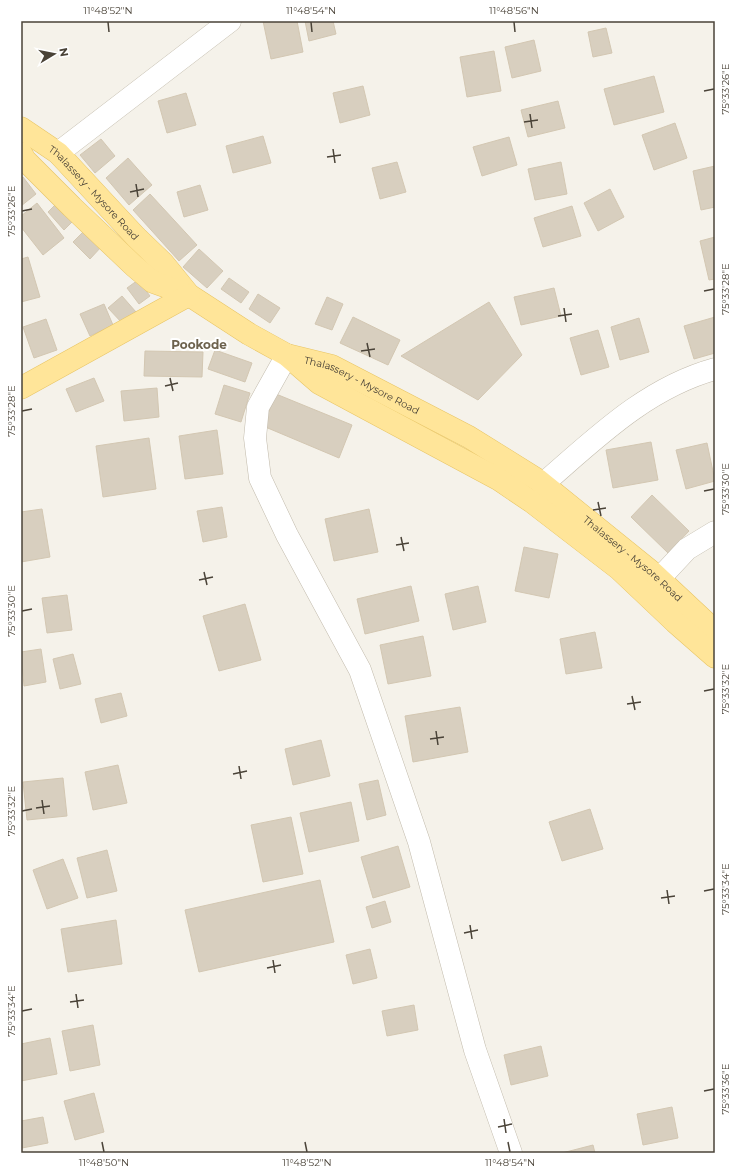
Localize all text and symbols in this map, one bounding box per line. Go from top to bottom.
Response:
text: 11°48'52"N [83,4,133,17]
text: 11°48'54"N [286,4,336,17]
text: 11°48'56"N [489,4,539,17]
north arrow [34,34,74,74]
text: N [56,47,72,58]
text: 75°33'26"E [719,63,732,115]
street label: Thalassery - Mysore Road [46,142,142,243]
text: 75°33'26"E [5,185,18,237]
text: 75°33'28"E [719,263,732,315]
district label: Pookode [171,337,227,352]
street label: Thalassery - Mysore Road [303,353,422,417]
text: 75°33'28"E [5,385,18,437]
text: 75°33'30"E [719,463,732,515]
street label: Thalassery - Mysore Road [581,513,685,604]
text: 75°33'30"E [5,585,18,637]
text: 75°33'32"E [719,663,732,714]
text: 75°33'32"E [5,785,18,836]
text: 75°33'34"E [719,863,732,915]
text: 75°33'34"E [5,985,18,1037]
text: 75°33'36"E [719,1063,732,1114]
text: 11°48'50"N [79,1156,129,1169]
text: 11°48'52"N [282,1156,332,1169]
text: 11°48'54"N [485,1156,535,1169]

